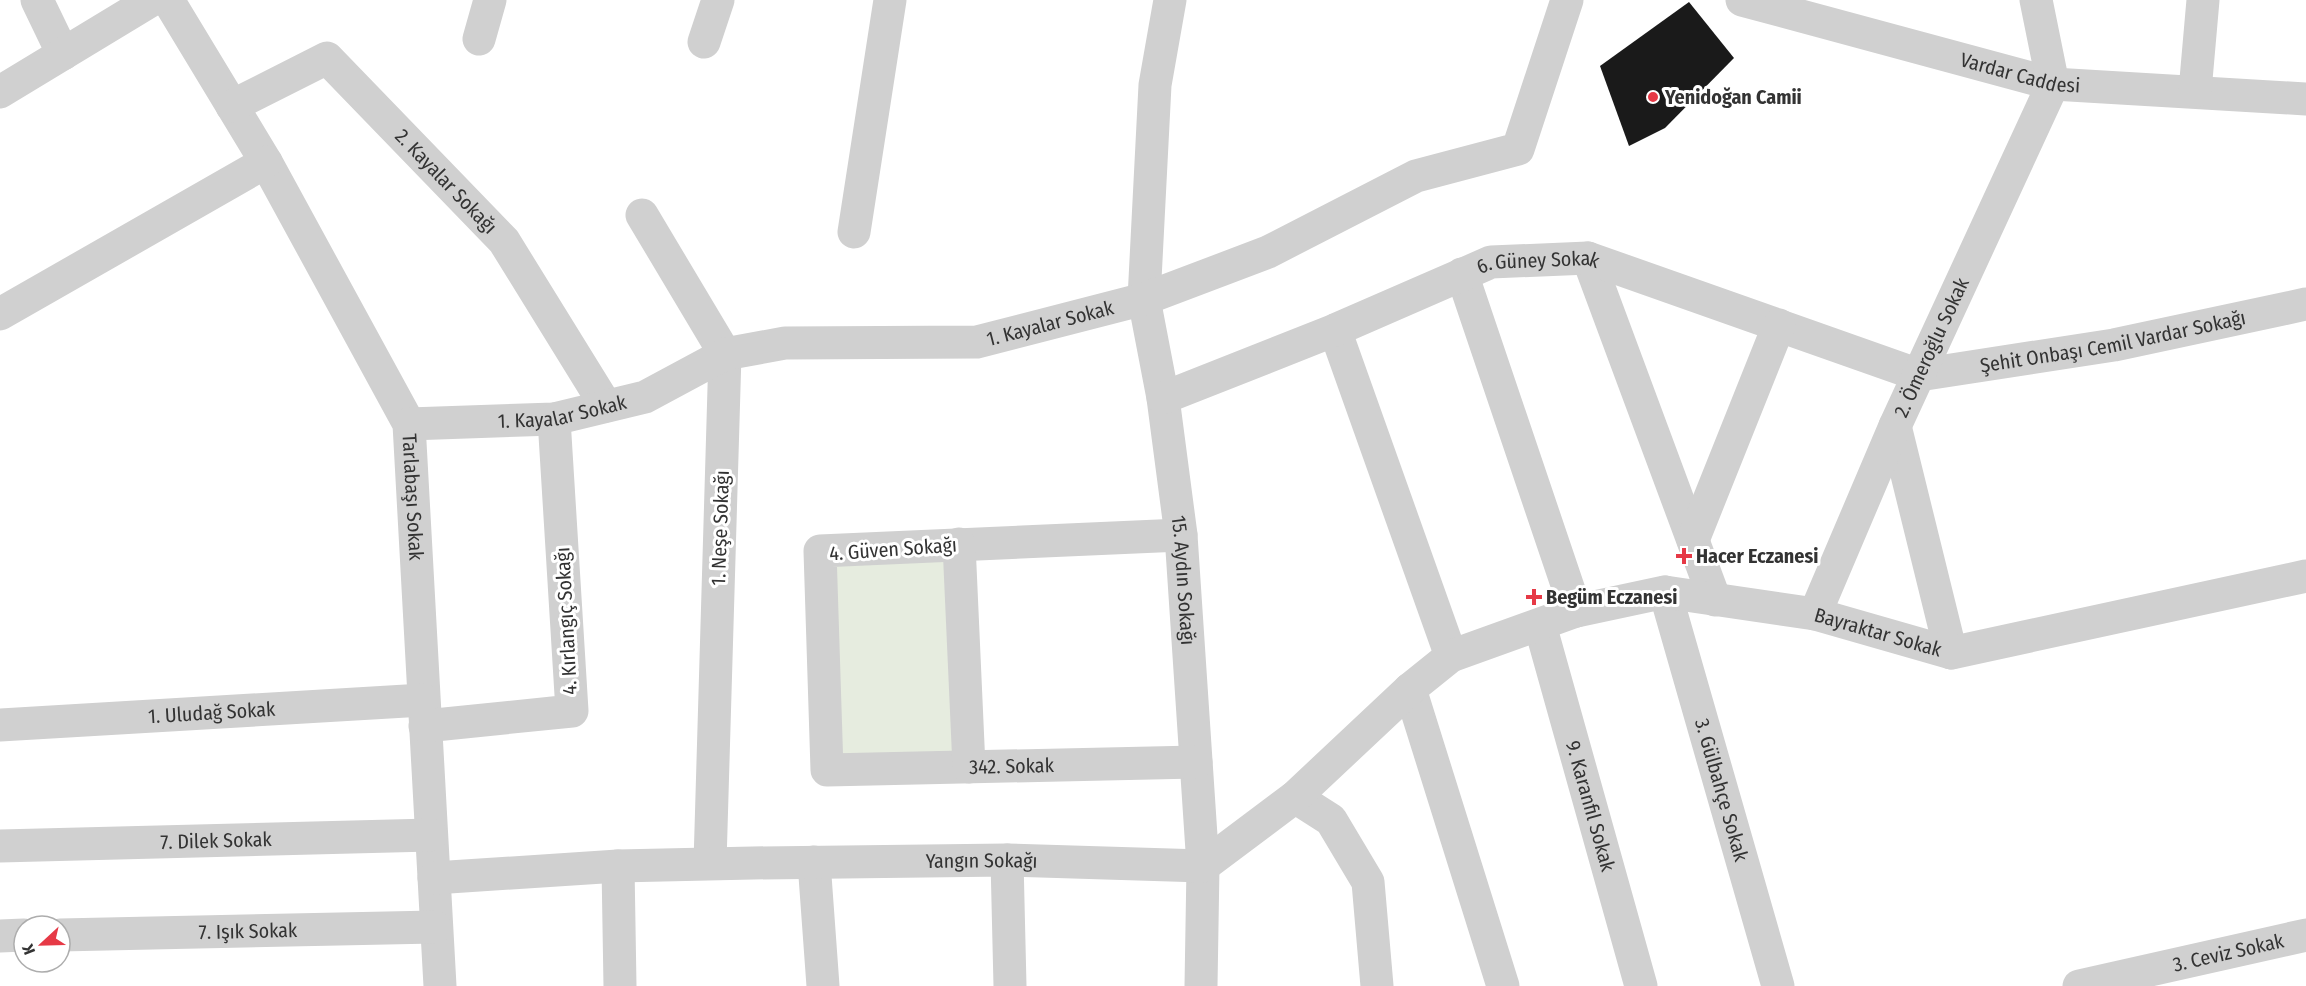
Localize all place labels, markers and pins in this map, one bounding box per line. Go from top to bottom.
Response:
place label: Yenidoğan Camii [1664,85,1802,109]
marker: Yenidoğan Camii [1646,90,1660,104]
place label: Hacer Eczanesi [1696,544,1818,568]
marker: Hacer Eczanesi [1677,549,1691,563]
place label: Begüm Eczanesi [1546,585,1677,609]
marker: Begüm Eczanesi [1527,590,1541,604]

